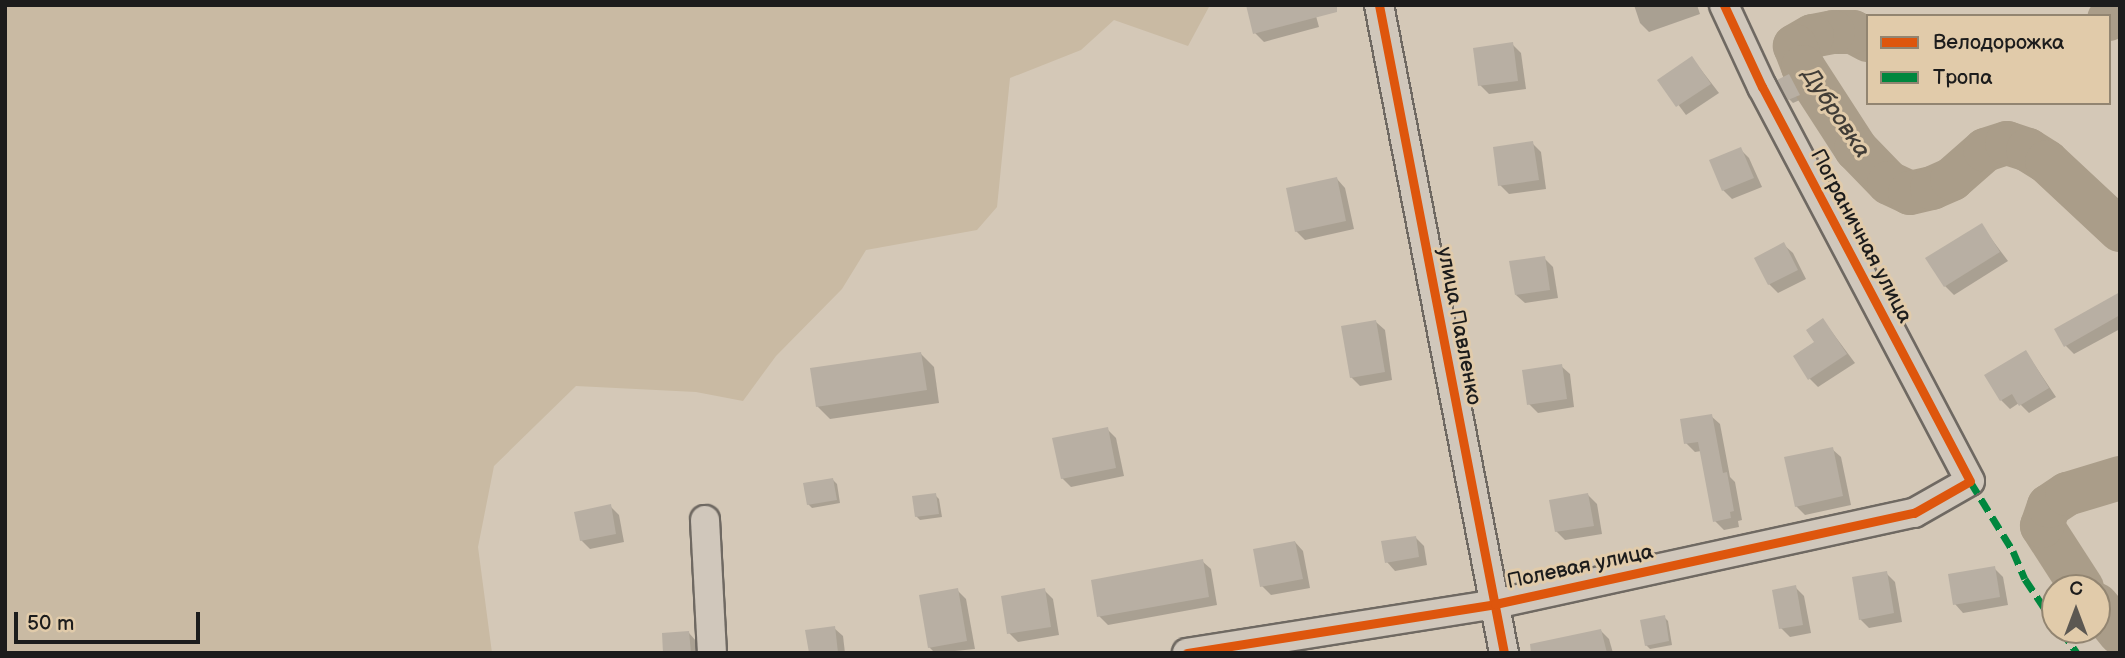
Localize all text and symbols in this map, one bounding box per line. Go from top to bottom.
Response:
legend [1866,14,2111,105]
text: Велодорожка [1933,30,2064,55]
water label: Дубровка [1796,63,1876,163]
text: Тропа [1933,65,1993,90]
street label: Пограничная улица [1804,145,1918,327]
street label: улица Павленко [1431,245,1487,407]
street label: Полевая улица [1505,539,1655,595]
north arrow [2041,574,2111,644]
text: С [2069,578,2083,601]
scale bar [18,598,203,642]
text: 50 m [27,611,74,636]

